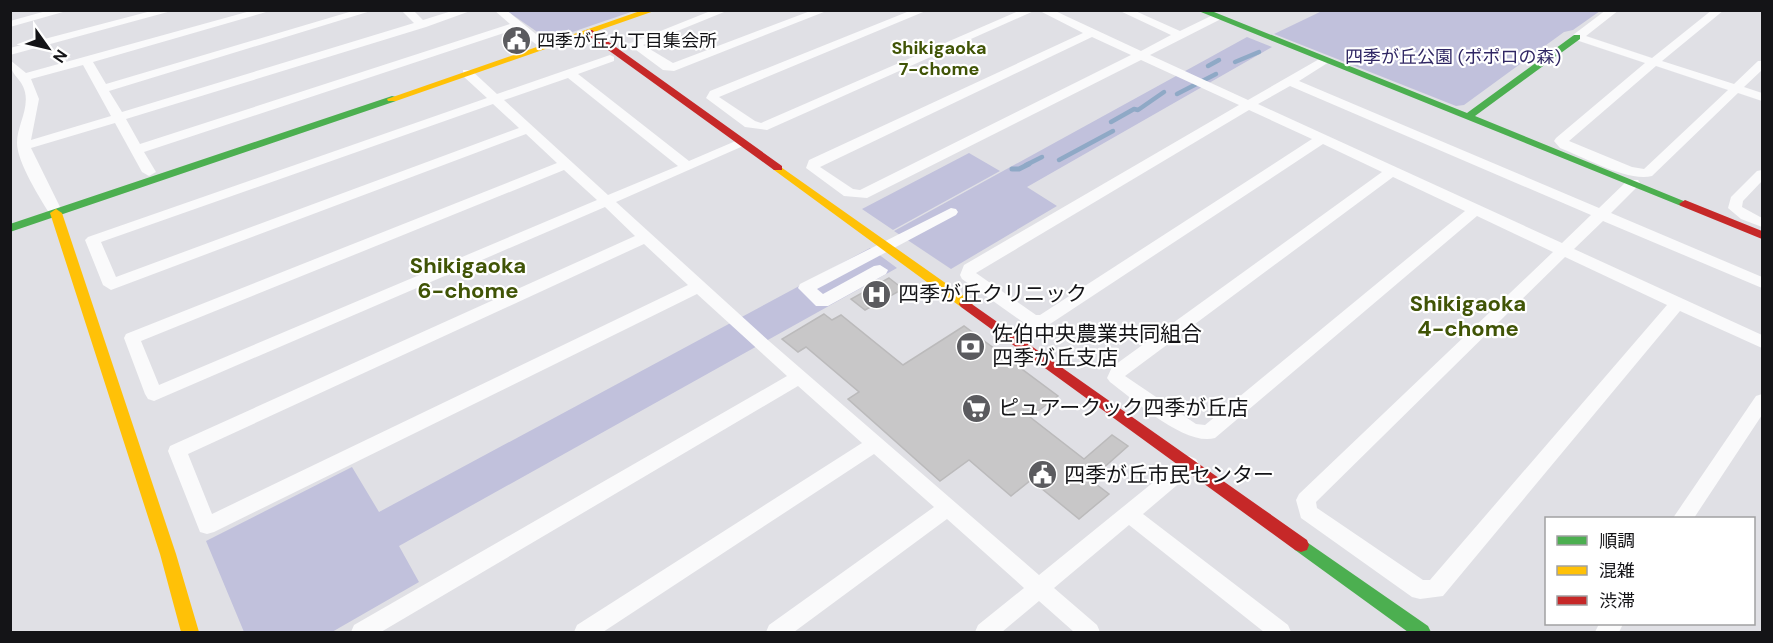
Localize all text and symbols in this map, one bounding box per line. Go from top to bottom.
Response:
north arrow [18,18,78,78]
public building icon: 四季が丘九丁目集会所 [500,25,532,57]
place label: 四季が丘九丁目集会所 [537,29,717,53]
district label: Shikigaoka 7-chome [891,36,987,81]
text: N [48,45,72,67]
park label: 四季が丘公園 (ポポロの森) [1345,45,1561,69]
district label: Shikigaoka 6-chome [410,251,526,305]
hospital icon: 四季が丘クリニック [861,278,893,310]
place label: 四季が丘クリニック [898,280,1087,308]
district label: Shikigaoka 4-chome [1410,289,1526,343]
place label: 佐伯中央農業共同組合 四季が丘支店 [992,320,1202,372]
bank icon: 佐伯中央農業共同組合 四季が丘支店 [955,330,987,362]
supermarket icon: ピュアークック四季が丘店 [961,392,993,424]
place label: ピュアークック四季が丘店 [998,394,1248,422]
public building icon: 四季が丘市民センター [1027,459,1059,491]
place label: 四季が丘市民センター [1064,461,1274,489]
legend [1545,517,1755,625]
text: 順調 [1599,529,1635,553]
text: 混雑 [1599,559,1635,583]
text: 渋滞 [1599,589,1635,613]

